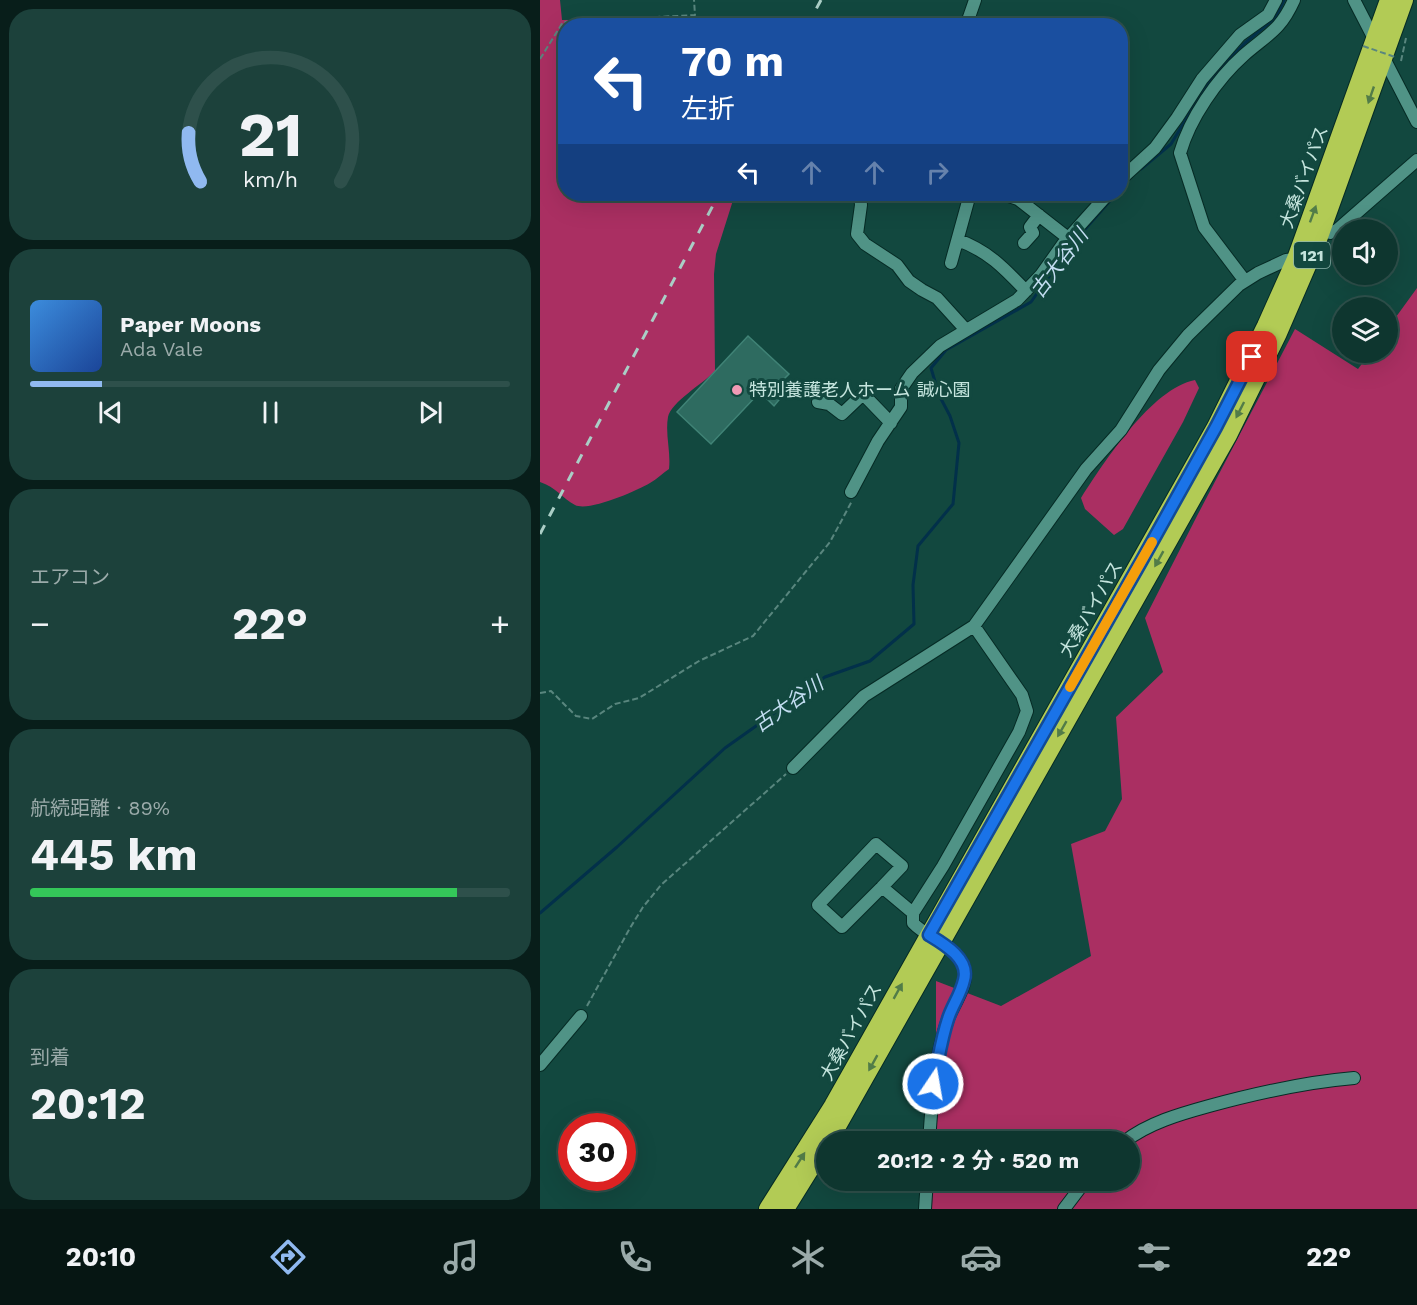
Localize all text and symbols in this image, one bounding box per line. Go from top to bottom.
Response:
text: 70 m [681,37,784,86]
icon: left [582,42,660,120]
one-way arrow [1365,86,1375,104]
text: 左折 [681,93,735,125]
text: 21 [238,98,302,171]
street label: 大桑バイパス [1275,123,1332,231]
icon: left [732,156,765,189]
icon: ahead [795,156,828,189]
icon: ahead [858,156,891,189]
icon: right [921,156,954,189]
text: km/h [242,167,298,192]
one-way arrow [1308,205,1318,223]
map controls [1332,219,1398,363]
button: sound [1332,219,1398,285]
water label: 古大谷川 [1025,222,1094,302]
road number: 121 [1294,242,1330,268]
button: layers [1332,297,1398,363]
text: Paper Moons [120,312,261,337]
pin [1226,331,1277,382]
text: Ada Vale [120,337,203,361]
icon: arrive [1235,340,1268,373]
place label: 特別養護老人ホーム 誠心園 [749,379,971,400]
marker: 特別養護老人ホーム 誠心園 [730,383,744,397]
icon: previous [94,396,127,429]
icon: pause [254,396,287,429]
icon: next [414,396,447,429]
one-way arrow [1236,402,1245,419]
one-way arrow [1153,551,1164,567]
street label: 大桑バイパス [1055,557,1127,661]
text: エアコン [30,565,110,589]
text: 22° [232,597,308,650]
text: − [30,604,50,643]
text: + [490,604,510,643]
water label: 古大谷川 [748,670,829,737]
one-way arrow [1057,721,1067,738]
text: 航続距離 · 89% [30,796,170,820]
text: 445 km [30,828,198,881]
street label: 大桑バイパス [815,980,886,1084]
one-way arrow [893,982,903,999]
text: 到着 [30,1045,70,1069]
position arrow [901,1052,965,1116]
one-way arrow [868,1055,878,1072]
text: 20:12 [30,1077,146,1130]
speed limit sign: 30 [558,1113,636,1191]
text: 20:12 · 2 分 · 520 m [877,1148,1079,1173]
one-way arrow [794,1152,805,1168]
icon: directions [267,1236,309,1278]
icon: music [440,1236,482,1278]
icon: phone [614,1236,656,1278]
icon: climate [787,1236,829,1278]
icon: car [960,1236,1002,1278]
icon: filters [1133,1236,1175,1278]
text: 20:10 [66,1241,136,1273]
text: 22° [1306,1241,1351,1273]

